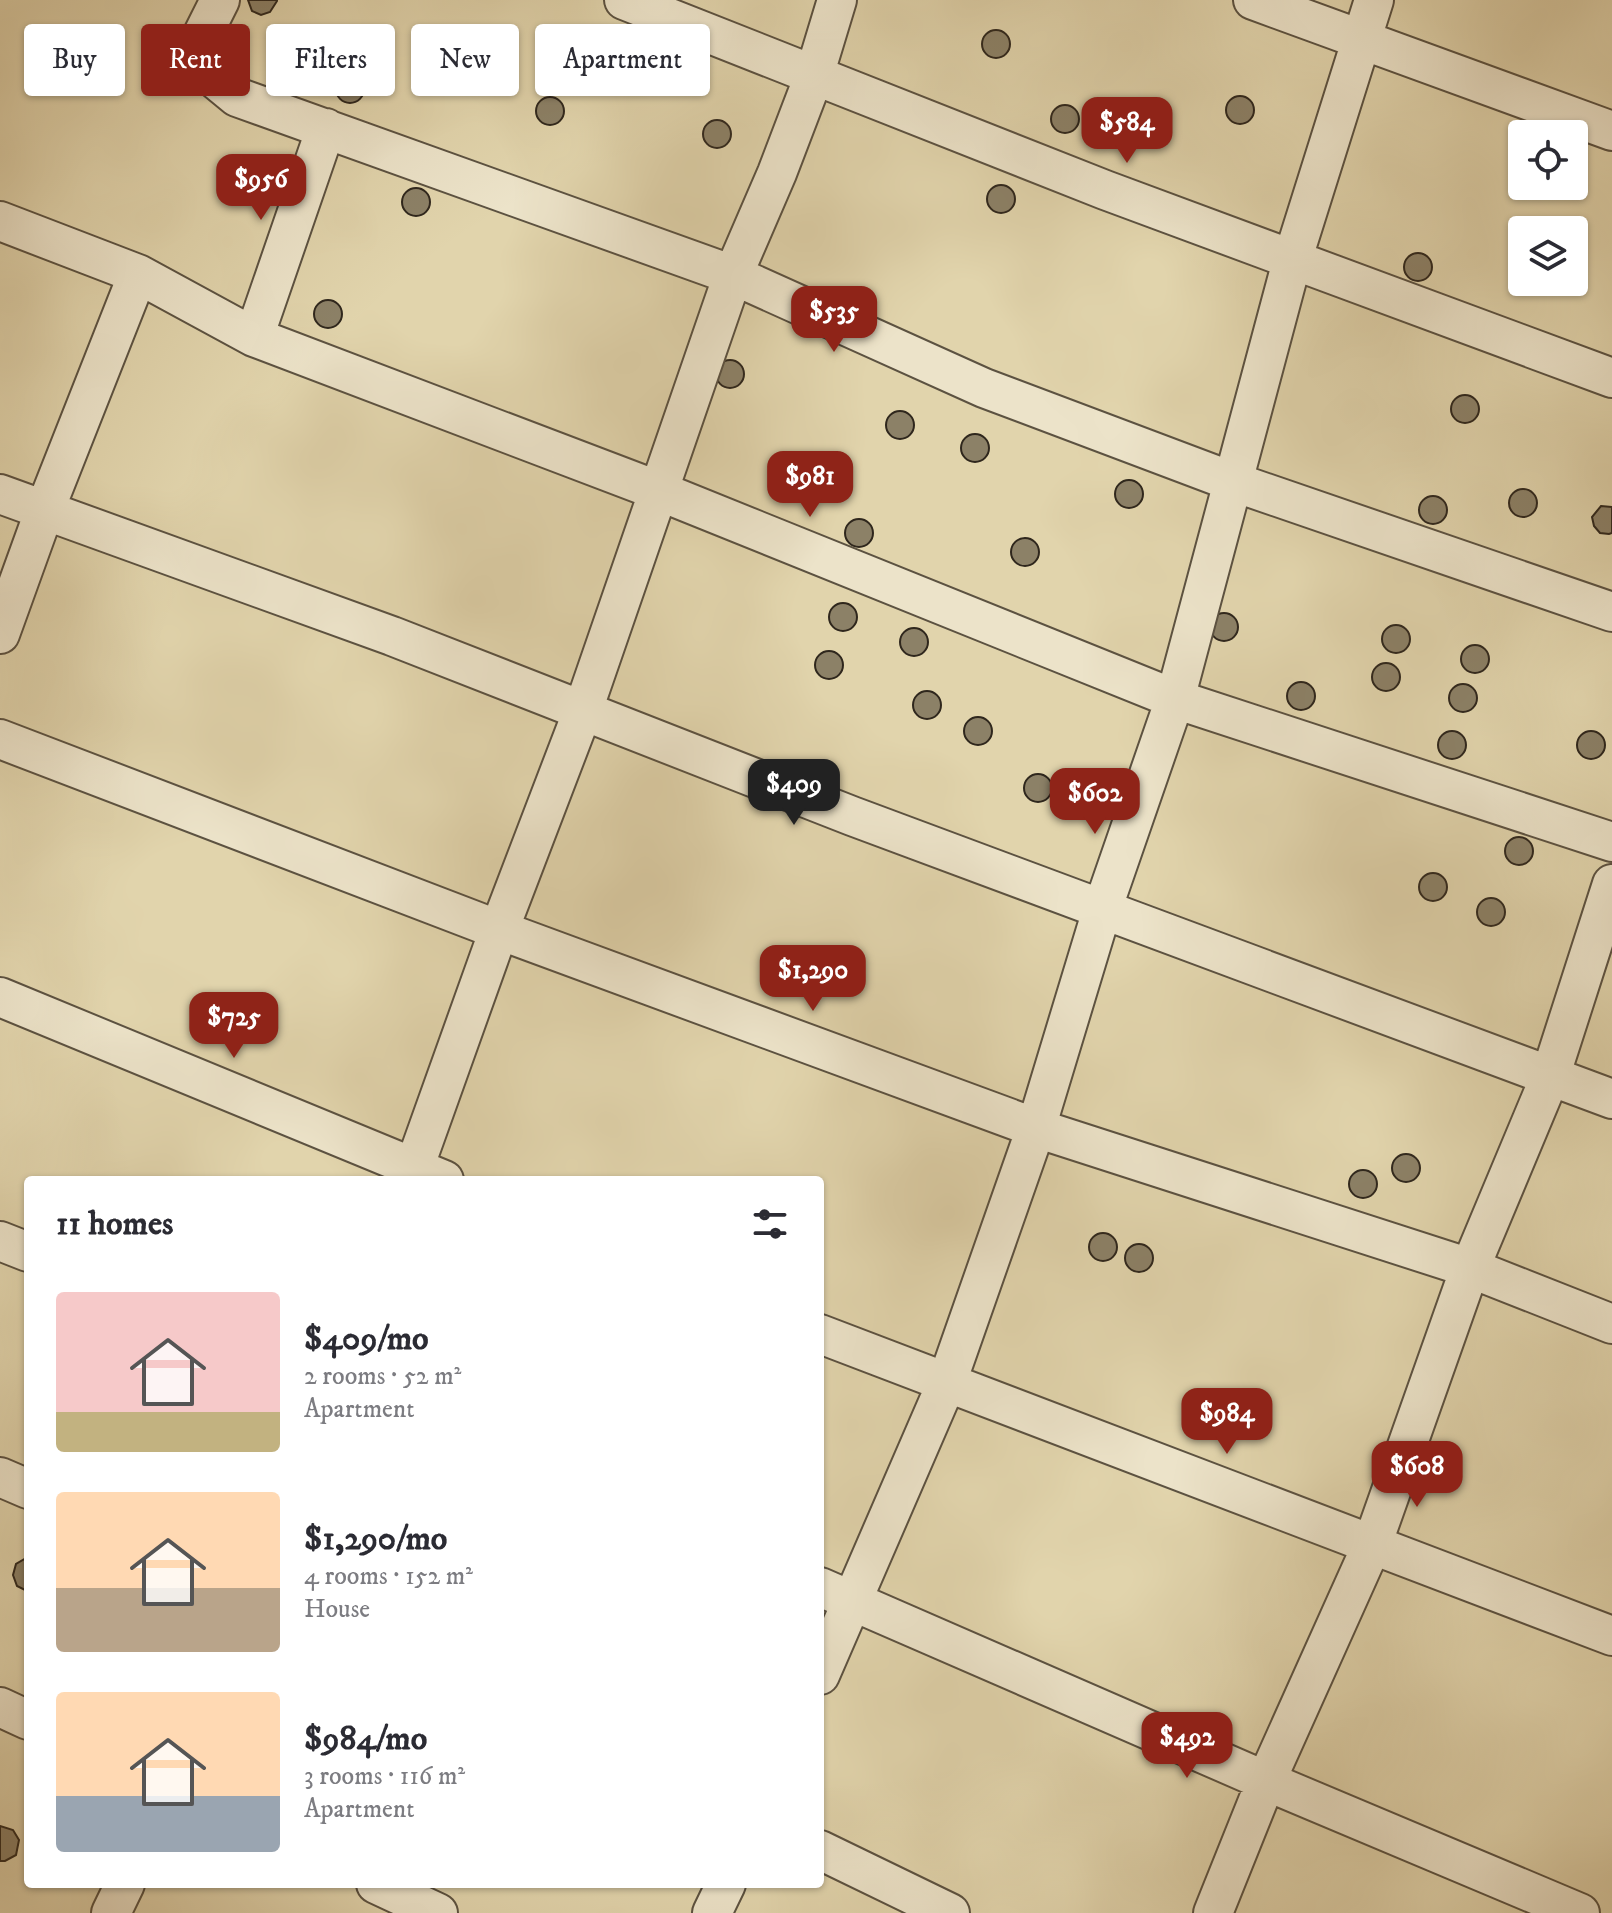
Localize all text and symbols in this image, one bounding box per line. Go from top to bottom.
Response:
chip: Buy [24,24,125,96]
chip: Rent [141,24,250,96]
chip: Filters [266,24,395,96]
chip: New [411,24,519,96]
chip: Apartment [535,24,710,96]
pin: $584 [1080,97,1174,165]
text: $584 [1099,106,1155,139]
map controls [1508,120,1588,296]
button: locate [1508,120,1588,200]
pin: $956 [214,154,308,222]
text: $956 [234,163,288,196]
button: layers [1508,216,1588,296]
pin: $535 [787,286,881,354]
text: $535 [809,295,859,328]
pin: $981 [763,451,857,519]
text: $981 [785,460,835,493]
pin: $409 [747,759,841,827]
text: $409 [766,768,822,801]
pin: $602 [1048,768,1142,836]
text: $602 [1068,777,1122,810]
pin: $1,290 [748,945,878,1013]
text: $1,290 [778,954,848,987]
pin: $725 [187,992,281,1060]
text: $725 [207,1001,261,1034]
icon: filters [748,1202,792,1246]
text: 11 homes [56,1203,173,1245]
text: $409/mo [304,1318,429,1360]
icon: home [120,1324,216,1420]
text: 2 rooms · 52 m² [304,1360,461,1393]
pin: $984 [1180,1388,1274,1456]
text: Apartment [304,1393,415,1426]
text: $984 [1199,1397,1255,1430]
pin: $608 [1370,1441,1464,1509]
text: $608 [1390,1450,1444,1483]
text: $1,290/mo [304,1518,447,1560]
icon: home [120,1524,216,1620]
text: 4 rooms · 152 m² [304,1560,473,1593]
text: House [304,1593,370,1626]
pin: $492 [1140,1712,1234,1780]
text: $984/mo [304,1718,427,1760]
text: $492 [1160,1721,1214,1754]
icon: home [120,1724,216,1820]
text: 3 rooms · 116 m² [304,1760,465,1793]
text: Apartment [304,1793,415,1826]

